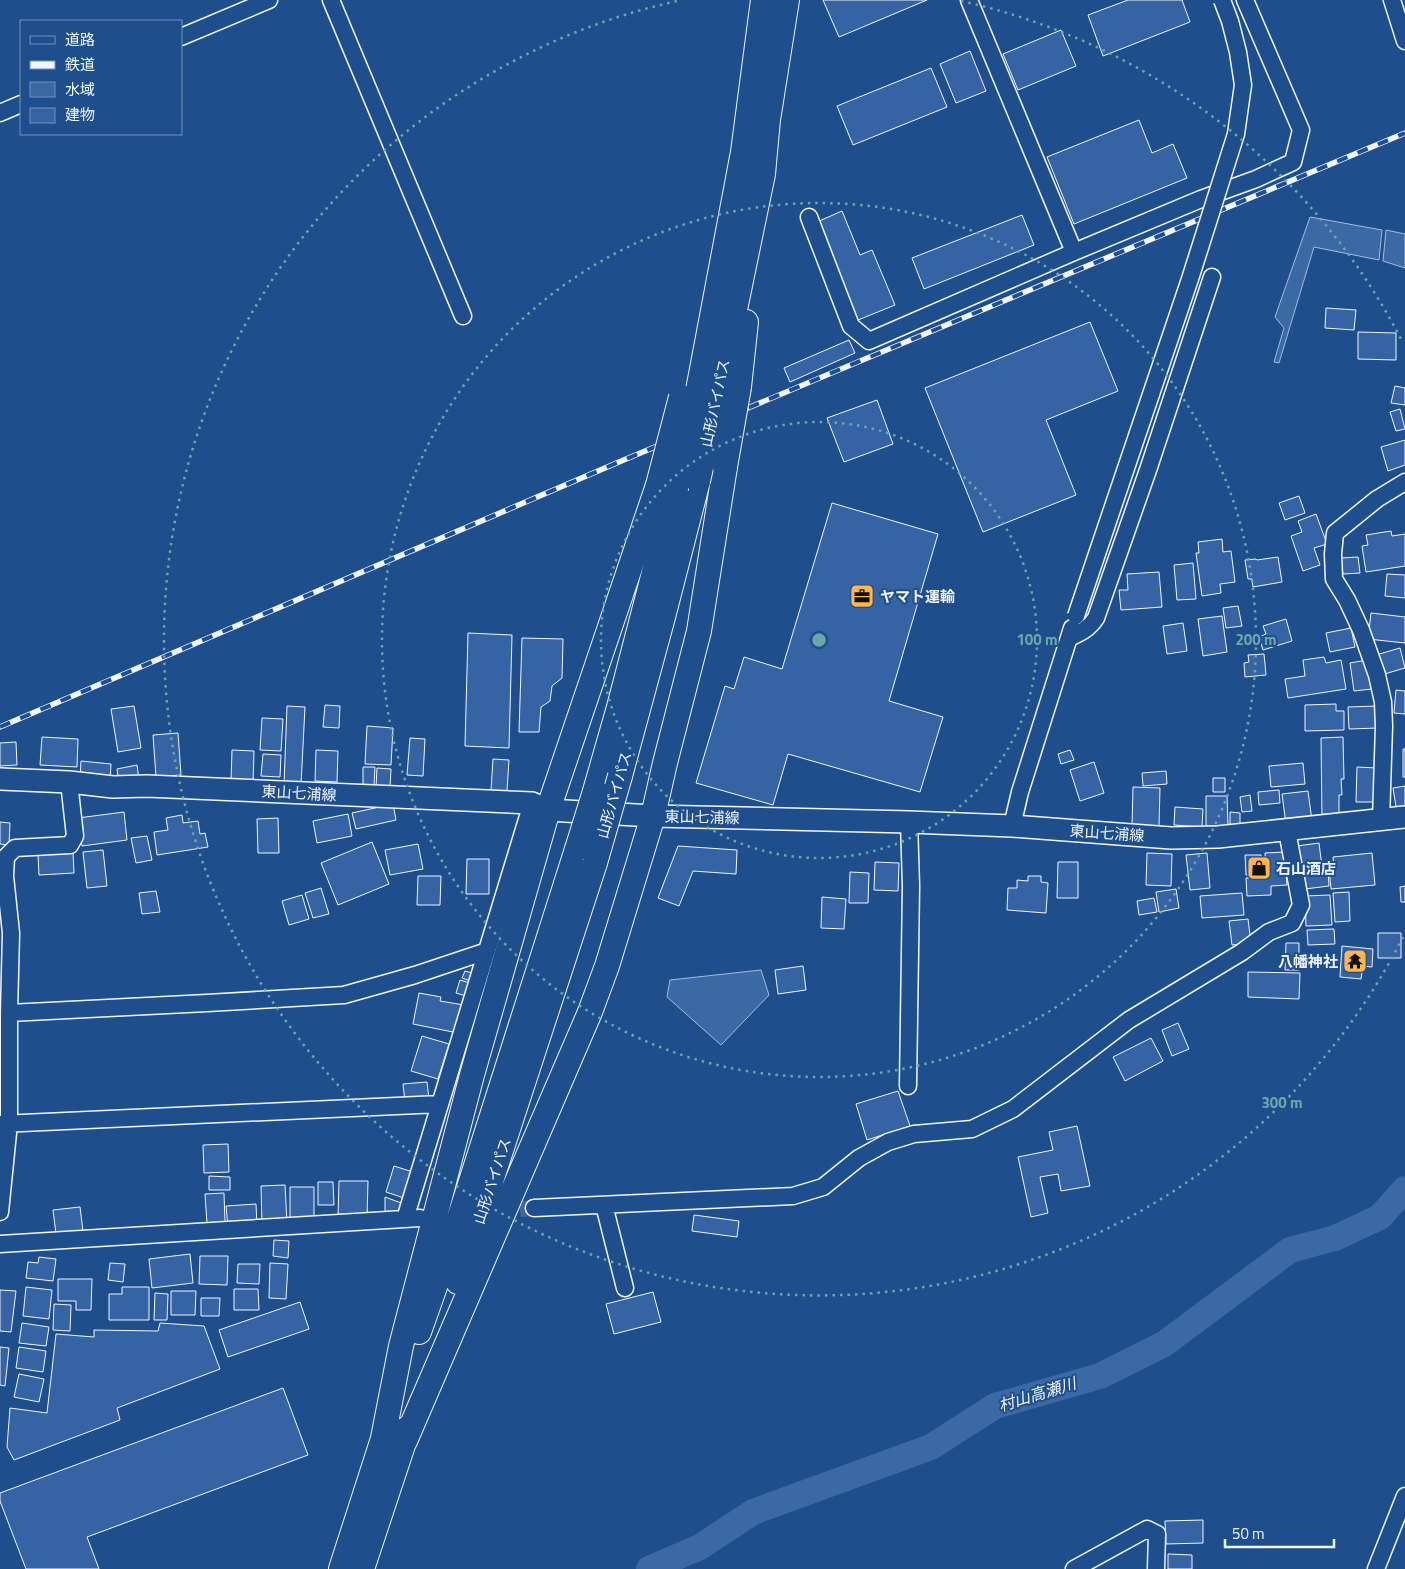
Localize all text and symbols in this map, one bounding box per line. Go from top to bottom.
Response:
legend [20,20,182,135]
text: 道路 [65,28,95,51]
text: 鉄道 [65,53,95,76]
text: 水域 [65,78,95,101]
text: 建物 [65,103,95,126]
street label: 山形バイパス [694,357,736,449]
office icon: ヤマト運輸 [849,583,875,609]
place label: ヤマト運輸 [880,585,955,608]
text: 100 m [1016,628,1058,651]
text: 200 m [1235,628,1277,651]
centre of rings [810,631,828,649]
street label: 山形バイパス [591,749,637,841]
street label: 東山七浦線 [261,780,337,806]
street label: 東山七浦線 [664,805,740,829]
street label: 東山七浦線 [1069,819,1145,847]
shop icon: 石山酒店 [1246,855,1272,881]
place label: 石山酒店 [1276,857,1336,880]
temple icon: 八幡神社 [1342,948,1368,974]
place label: 八幡神社 [1278,950,1338,973]
text: 300 m [1261,1091,1303,1114]
street label: 山形バイパス [467,1135,517,1227]
water label: 村山高瀬川 [995,1370,1081,1417]
scale bar [1225,1516,1334,1548]
text: 50 m [1232,1522,1265,1545]

